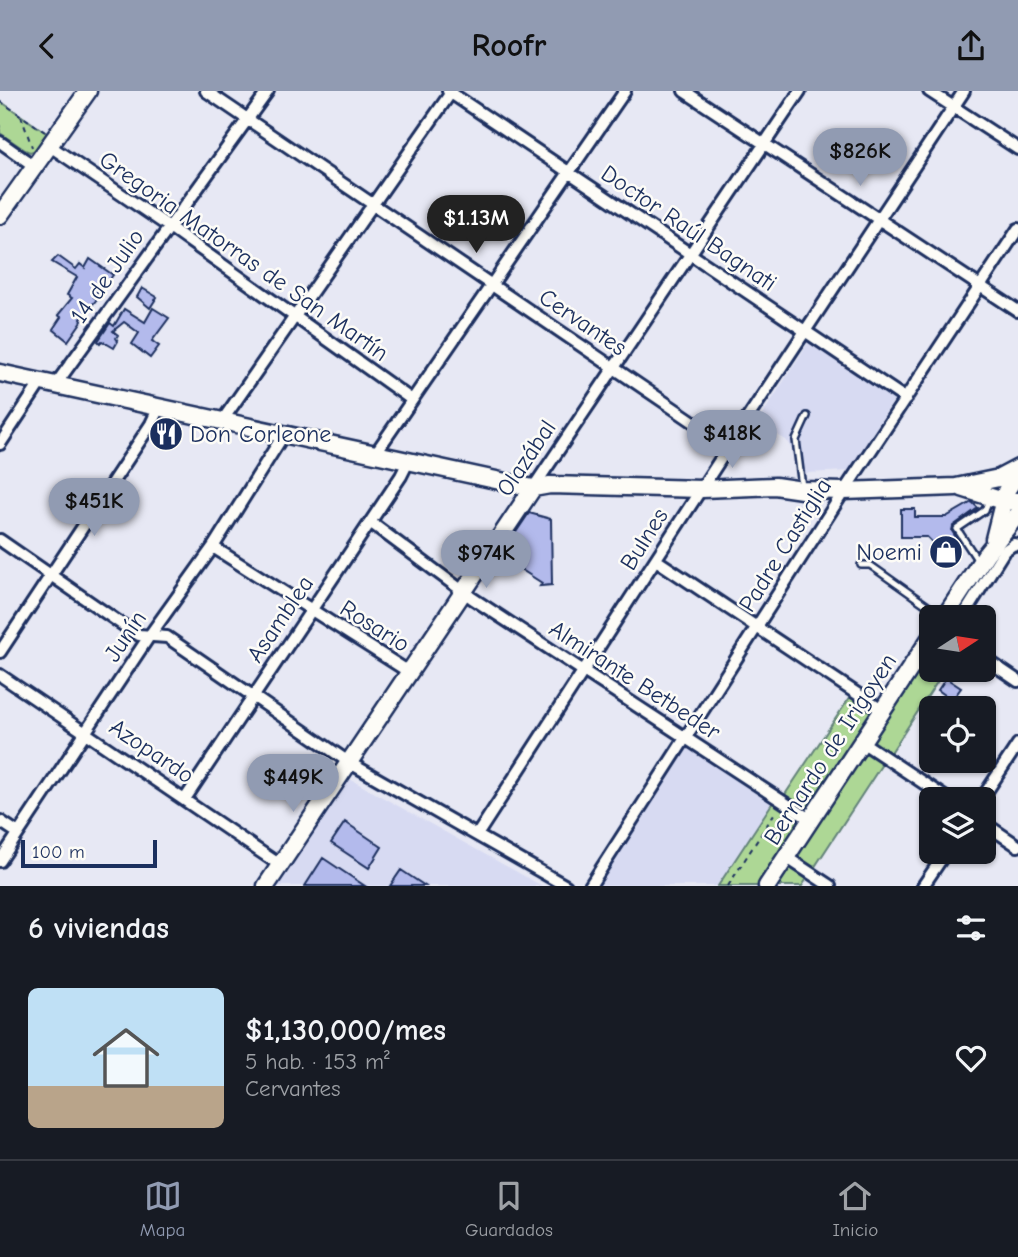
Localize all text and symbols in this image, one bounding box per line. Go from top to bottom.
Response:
icon: back [28,27,66,65]
text: Roofr [472,27,546,64]
icon: share [952,27,990,65]
pin: $826K [811,129,909,188]
text: $826K [829,137,891,164]
street label: Gregoria Matorras de San Martín [94,145,394,367]
street label: Doctor Raúl Bagnati [596,159,782,297]
pin: $1.13M [419,195,533,255]
text: $1.13M [443,204,509,231]
street label: 14 de Julio [64,224,150,328]
street label: Cervantes [534,283,632,361]
pin: $418K [683,411,781,470]
restaurant icon: Don Corleone [147,415,185,453]
street label: Olazábal [490,415,562,501]
text: $418K [703,419,761,446]
place label: Don Corleone [190,420,331,448]
street label: Padre Castiglia [733,473,837,617]
pin: $451K [45,479,143,538]
text: $451K [65,487,123,514]
street label: Bulnes [614,503,674,575]
pin: $974K [437,531,535,590]
shop icon: Noemi [927,533,965,571]
place label: Noemi [856,538,922,566]
text: $974K [457,539,515,566]
street label: Asamblea [241,570,319,668]
street label: Rosario [335,594,415,658]
street label: Junín [98,605,152,667]
north arrow [919,605,996,683]
map controls [919,605,996,864]
street label: Almirante Betbeder [544,614,726,746]
street label: Bernardo de Irigoyen [758,648,902,850]
button: locate [919,696,996,773]
street label: Azopardo [104,713,200,789]
pin: $449K [244,755,342,814]
text: $449K [263,763,323,790]
button: layers [919,787,996,864]
scale bar [21,837,158,869]
text: 100 m [32,841,85,863]
icon: filters [952,909,990,947]
text: 6 viviendas [28,911,169,946]
text: $1,130,000/mes [245,1013,446,1048]
icon: home [84,1016,168,1100]
icon: heart [952,1039,990,1077]
text: 5 hab. · 153 m² [245,1048,390,1075]
text: Cervantes [245,1075,341,1102]
tab: Mapa [140,1177,185,1241]
tab: Guardados [465,1177,553,1241]
tab: Inicio [832,1177,878,1241]

